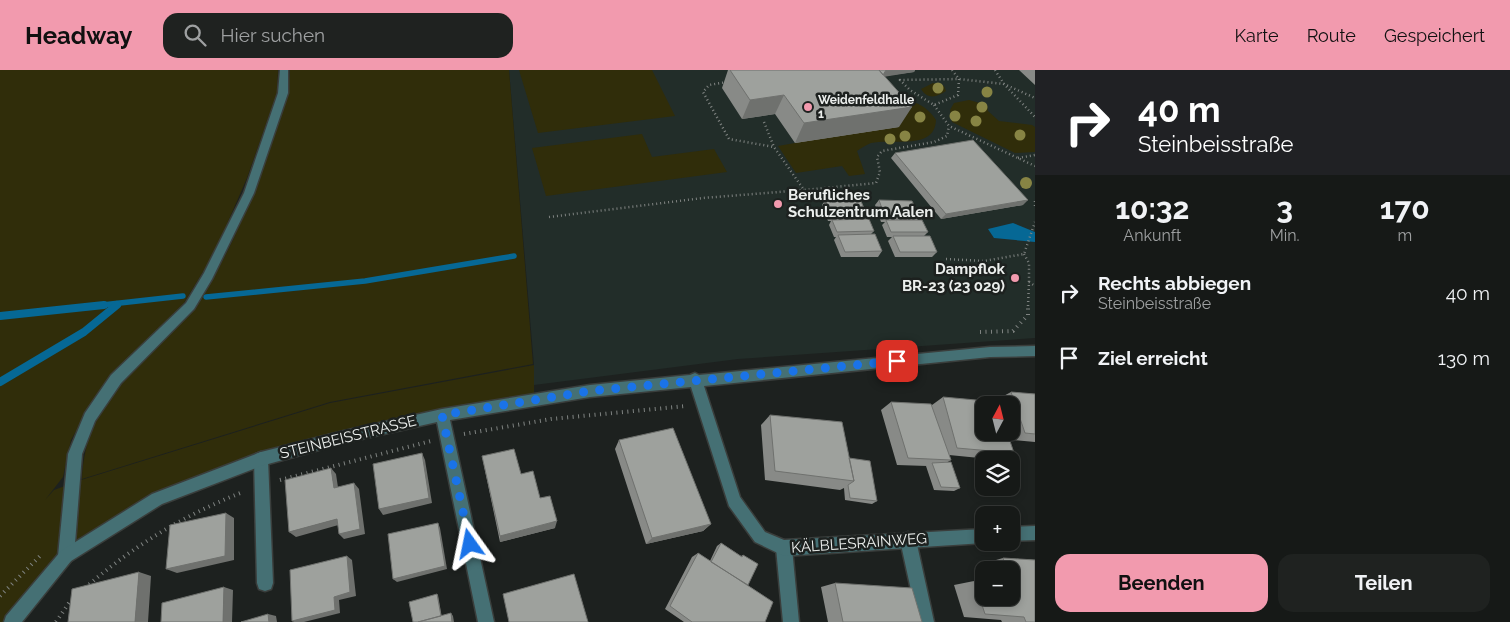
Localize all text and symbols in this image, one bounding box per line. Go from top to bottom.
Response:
search box [163,13,513,58]
text: Headway [25,21,133,50]
icon: search [181,21,209,49]
text: Hier suchen [221,24,325,46]
text: Karte [1235,25,1279,46]
text: Route [1307,25,1356,46]
text: Gespeichert [1384,25,1485,46]
text: 40 m [1138,89,1220,130]
icon: right [1055,90,1120,155]
place label: Weidenfeldhalle 1 [818,93,914,121]
marker: Weidenfeldhalle 1 [802,101,814,113]
text: Steinbeisstraße [1138,131,1293,157]
place label: Berufliches Schulzentrum Aalen [788,186,933,221]
text: 10:32 [1115,191,1189,226]
text: 3 [1276,191,1293,226]
text: 170 [1380,191,1430,226]
marker: Berufliches Schulzentrum Aalen [772,198,784,210]
text: Ankunft [1123,226,1181,245]
text: Min. [1270,226,1300,245]
text: m [1397,226,1412,245]
place label: Dampflok BR-23 (23 029) [902,260,1006,295]
marker: Dampflok BR-23 (23 029) [1009,272,1021,284]
text: Rechts abbiegen [1098,272,1251,294]
icon: right [1055,279,1083,307]
text: 40 m [1446,282,1490,304]
text: Steinbeisstraße [1098,294,1211,313]
pin [876,340,918,382]
icon: arrive [1055,344,1083,372]
icon: arrive [883,347,911,375]
text: Ziel erreicht [1098,347,1208,369]
text: 130 m [1438,347,1490,369]
north arrow [975,396,1020,441]
map controls [975,396,1020,606]
street label: STEINBEISSTRASSE [278,411,418,463]
button: layers [975,451,1020,496]
button: + [975,506,1020,551]
position arrow [443,517,495,569]
street label: KÄLBLESRAINWEG [790,528,927,557]
button: Beenden [1055,554,1268,612]
button: Teilen [1278,554,1490,612]
button: − [975,561,1020,606]

